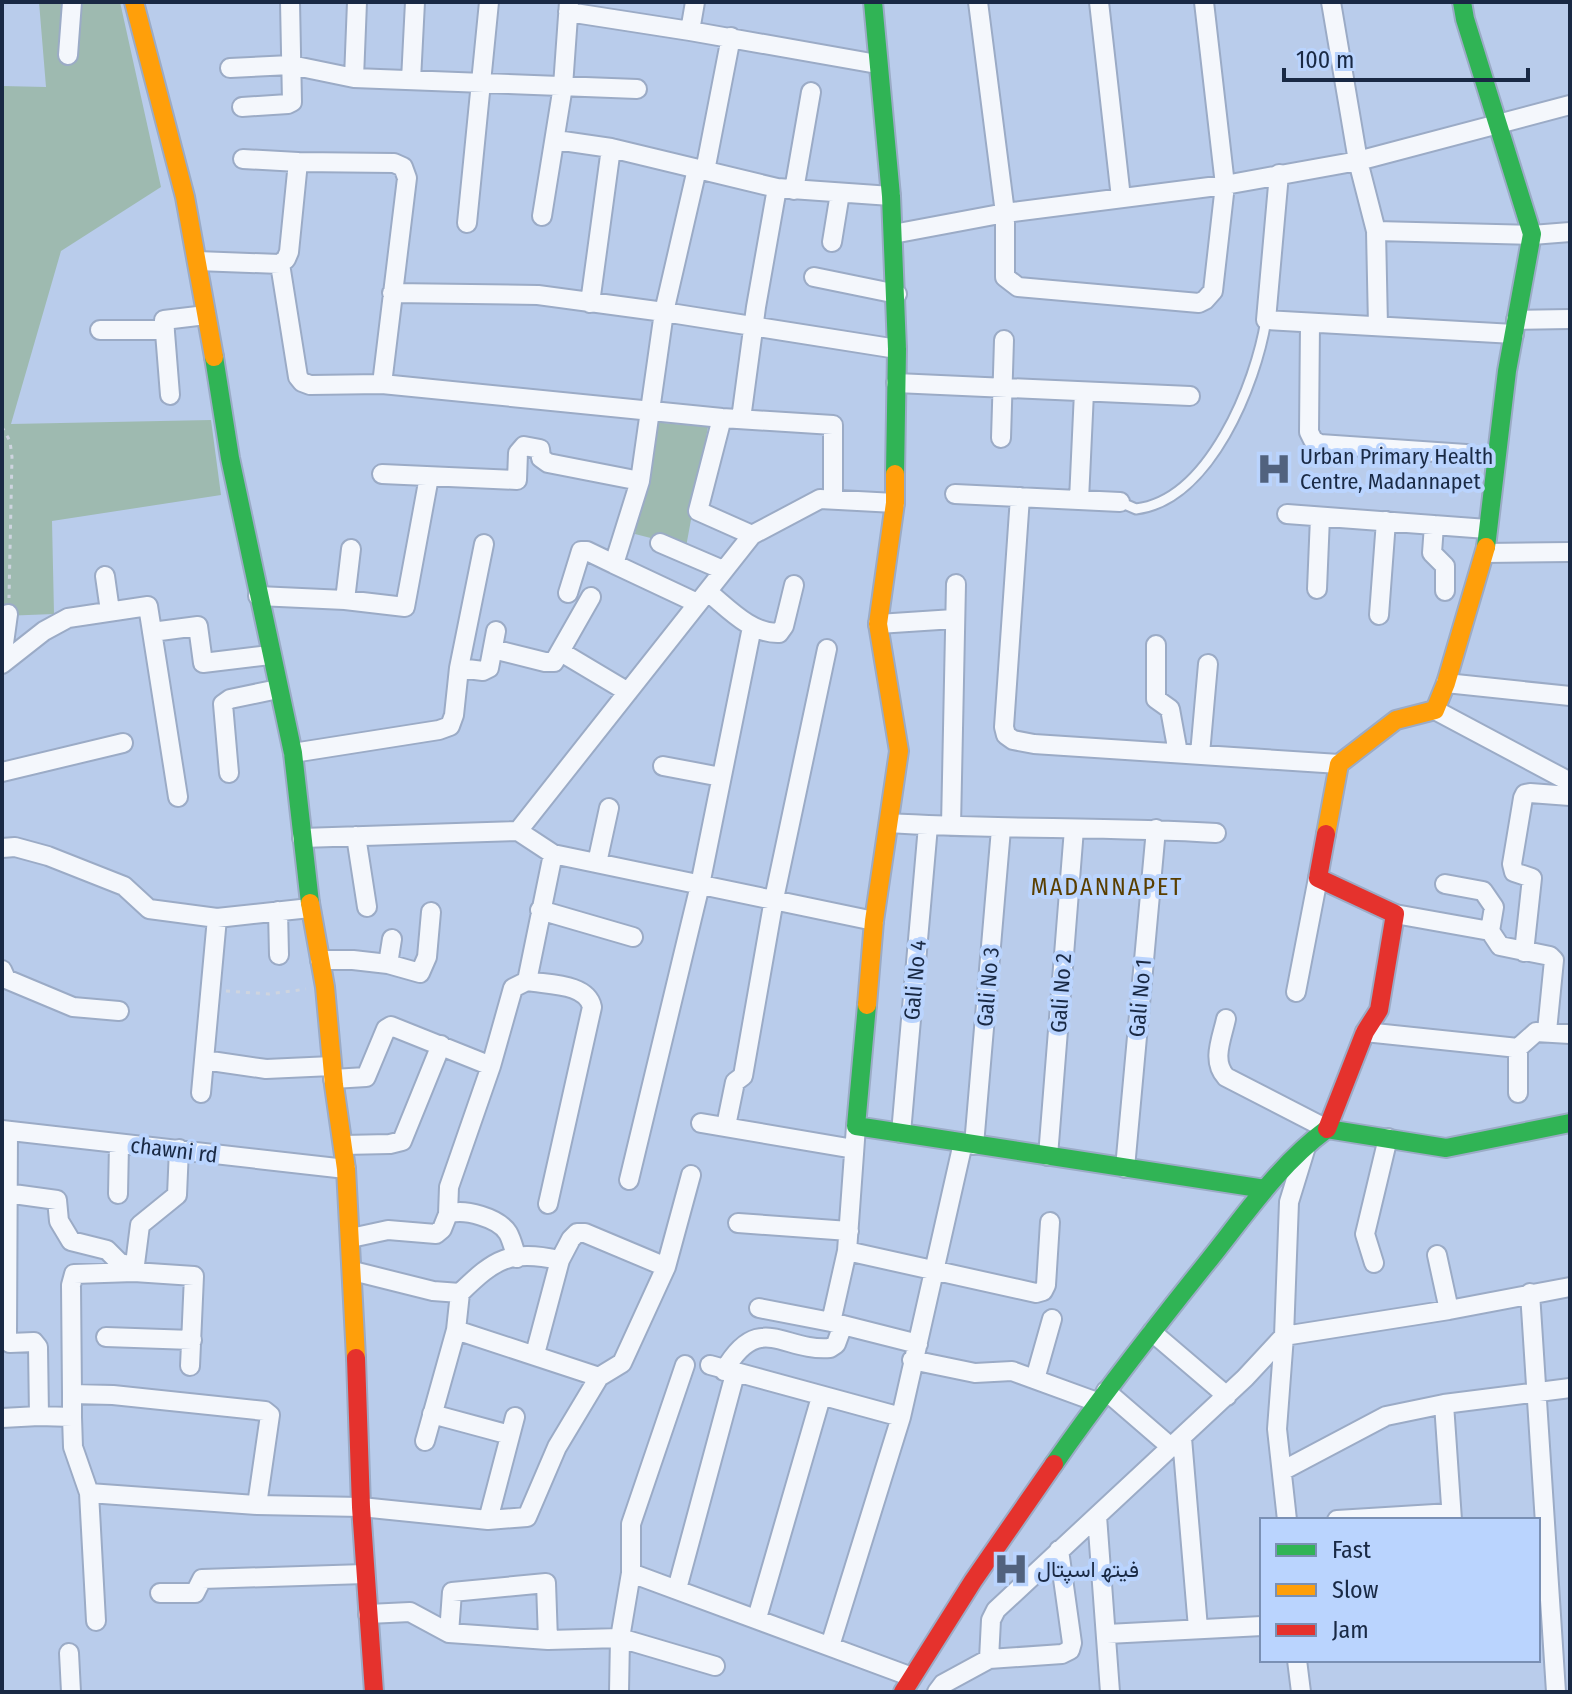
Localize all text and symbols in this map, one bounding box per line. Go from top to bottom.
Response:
scale bar [1284,32,1528,82]
text: 100 m [1296,46,1354,74]
place label: Urban Primary Health Centre, Madannapet [1300,443,1493,495]
hospital icon: Urban Primary Health Centre, Madannapet [1255,450,1293,488]
district label: MADANNAPET [1031,873,1183,901]
street label: Gali No 4 [898,938,932,1021]
street label: Gali No 3 [971,946,1005,1028]
street label: Gali No 2 [1045,952,1077,1034]
street label: Gali No 1 [1123,958,1157,1038]
street label: chawni rd [129,1131,219,1169]
legend [1260,1518,1540,1662]
text: Fast [1332,1536,1371,1564]
hospital icon: فیتھ اسپتال [992,1550,1030,1588]
place label: فیتھ اسپتال [1037,1556,1139,1584]
text: Slow [1332,1576,1379,1604]
text: Jam [1332,1616,1369,1644]

